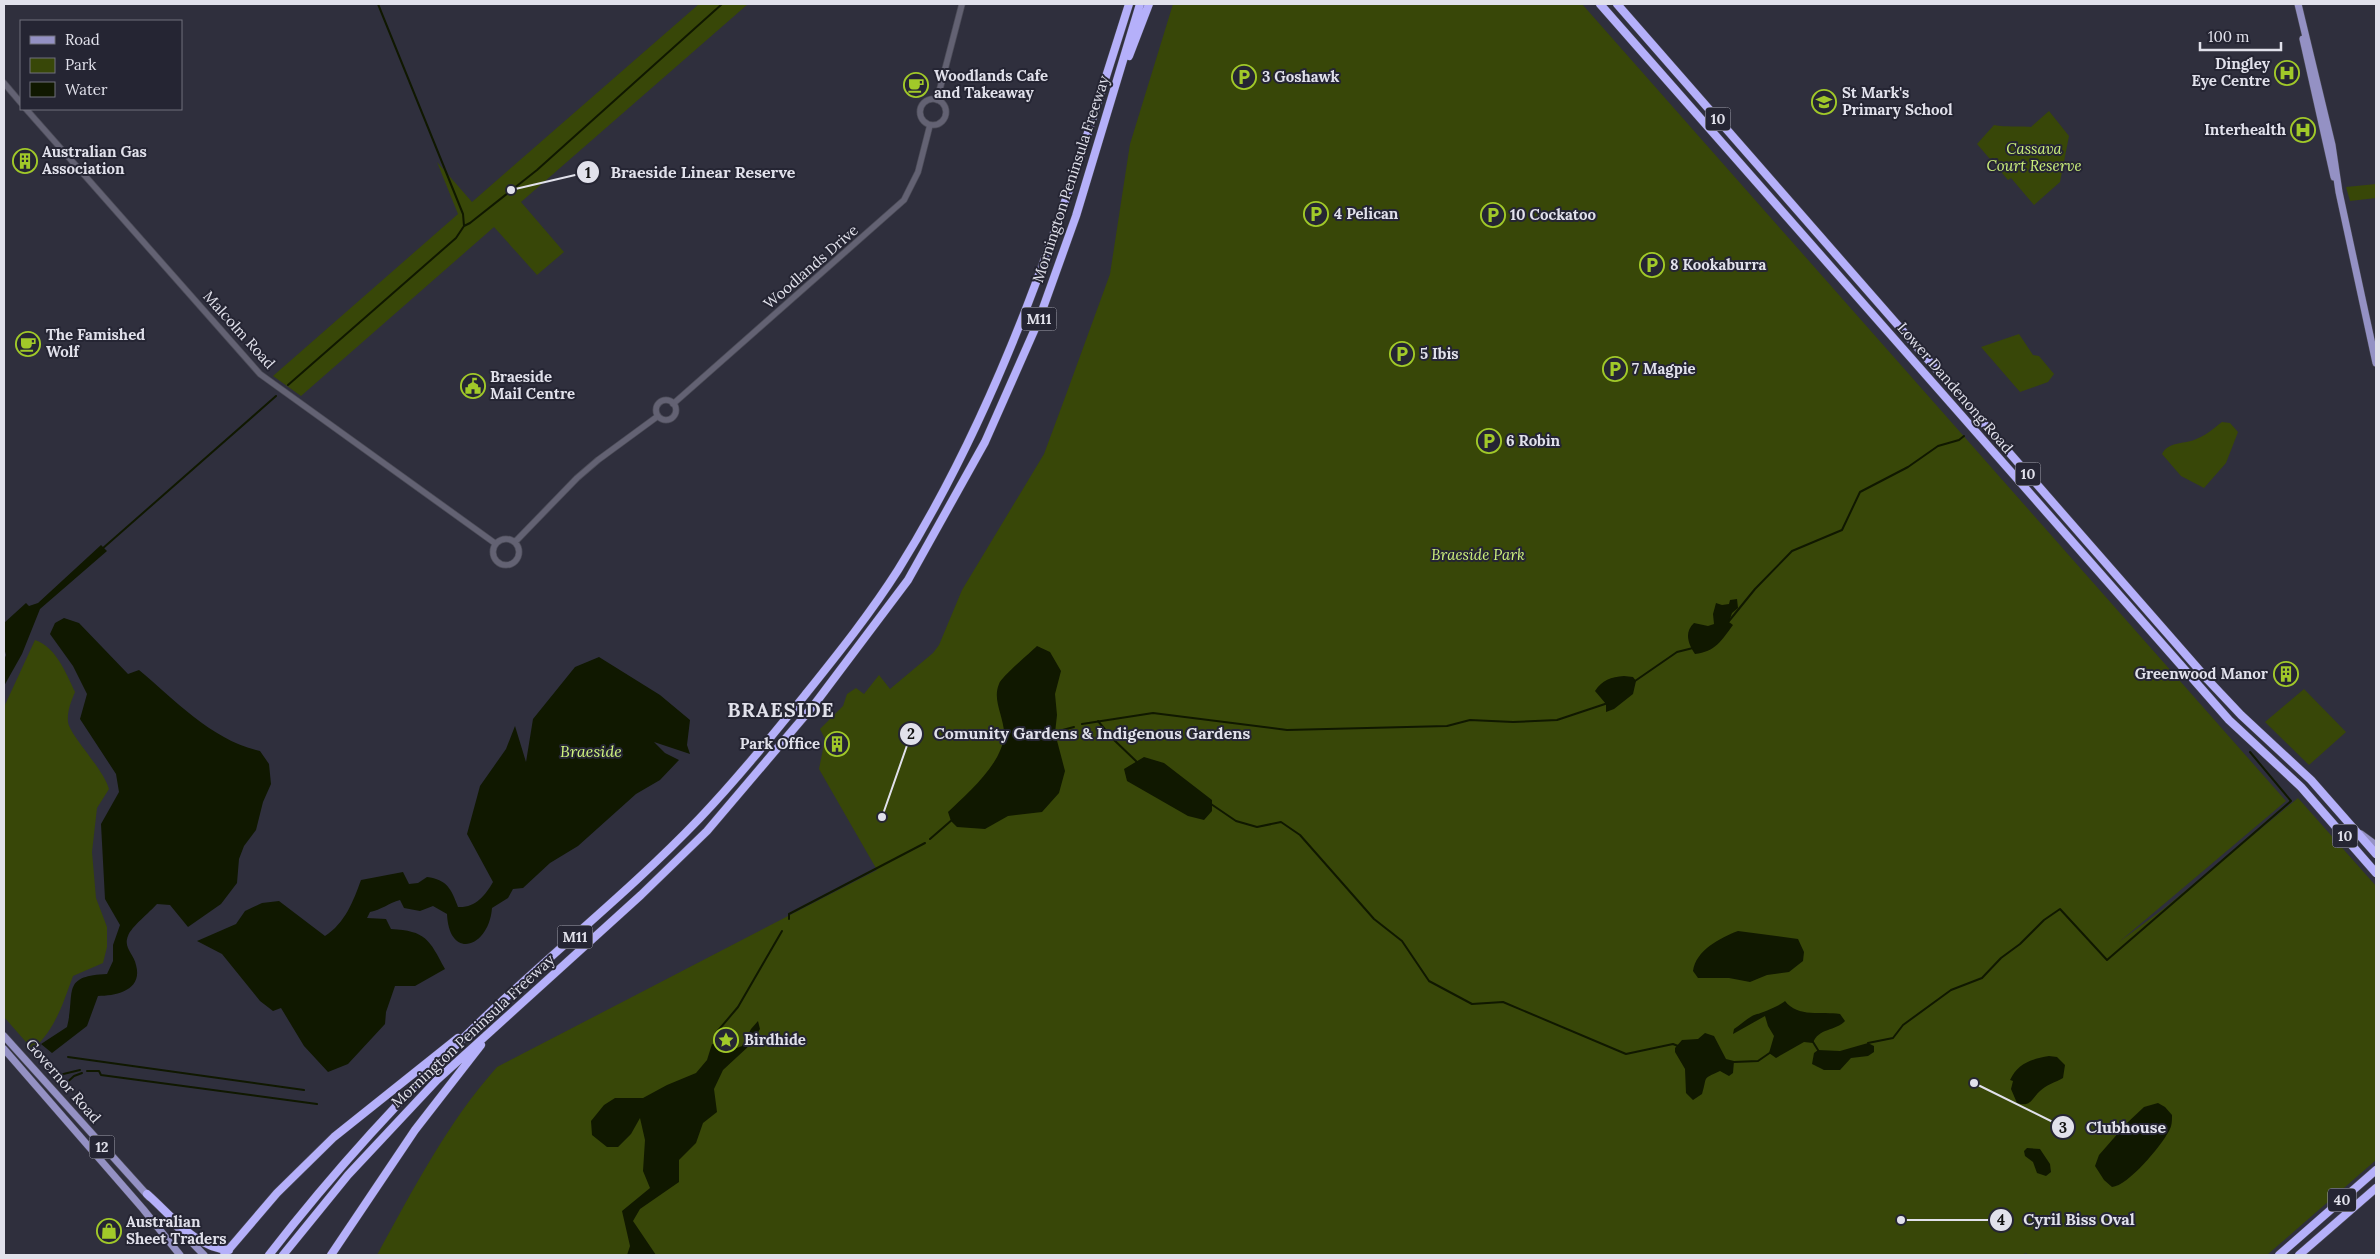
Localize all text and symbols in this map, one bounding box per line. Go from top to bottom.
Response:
legend [20,20,182,110]
scale bar [2200,20,2281,52]
text: 100 m [2208,27,2249,46]
text: Road [65,30,100,49]
place label: Dingley Eye Centre [2192,54,2271,90]
text: Park [65,55,96,74]
hospital icon: Dingley Eye Centre [2274,60,2300,86]
parking icon: 3 Goshawk [1231,64,1257,90]
place label: Woodlands Cafe and Takeaway [934,66,1048,102]
place label: 3 Goshawk [1262,67,1339,86]
cafe icon: Woodlands Cafe and Takeaway [903,72,929,98]
street label: Mornington Peninsula Freeway [1028,73,1113,285]
text: Water [65,80,108,99]
place label: St Mark's Primary School [1842,83,1953,119]
school or university icon: St Mark's Primary School [1811,89,1837,115]
road number: 10 [1706,108,1730,130]
hospital icon: Interhealth [2290,117,2316,143]
place label: Interhealth [2204,120,2287,139]
park label: Cassava Court Reserve [1986,139,2082,175]
place label: Australian Gas Association [42,142,147,178]
building icon: Australian Gas Association [12,148,38,174]
callout: Braeside Linear Reserve [575,157,805,188]
text: Braeside Linear Reserve [611,162,796,182]
text: 1 [585,163,591,182]
parking icon: 4 Pelican [1303,201,1329,227]
parking icon: 10 Cockatoo [1480,202,1506,228]
place label: 4 Pelican [1334,204,1399,223]
place label: 10 Cockatoo [1510,205,1596,224]
street label: Woodlands Drive [759,220,862,313]
parking icon: 8 Kookaburra [1639,252,1665,278]
place label: 8 Kookaburra [1670,255,1767,274]
street label: Malcolm Road [199,287,279,373]
road number: M11 [1022,308,1056,330]
street label: Lower Dandenong Road [1893,319,2017,457]
place label: The Famished Wolf [46,325,145,361]
cafe icon: The Famished Wolf [15,331,41,357]
parking icon: 5 Ibis [1389,341,1415,367]
place label: 5 Ibis [1420,344,1459,363]
parking icon: 7 Magpie [1602,356,1628,382]
place label: 7 Magpie [1632,359,1696,378]
place label: Braeside Mail Centre [490,367,575,403]
public building icon: Braeside Mail Centre [460,373,486,399]
parking icon: 6 Robin [1476,428,1502,454]
place label: 6 Robin [1506,431,1561,450]
road number: 10 [2016,462,2040,486]
park label: Braeside Park [1431,545,1525,564]
building icon: Greenwood Manor [2273,661,2299,687]
place label: Greenwood Manor [2135,664,2269,683]
district label: BRAESIDE [727,697,835,722]
callout: Comunity Gardens & Indigenous Gardens [899,718,1260,749]
text: Comunity Gardens & Indigenous Gardens [934,723,1250,743]
text: 2 [907,724,915,743]
building icon: Park Office [824,731,850,757]
place label: Park Office [740,734,820,753]
water label: Braeside [560,741,622,761]
road number: 10 [2332,824,2358,848]
road number: M11 [558,926,592,949]
street label: Mornington Peninsula Freeway [387,950,558,1111]
place icon: Birdhide [713,1027,739,1053]
place label: Birdhide [744,1030,806,1049]
street label: Governor Road [22,1035,105,1127]
callout: Clubhouse [2051,1112,2176,1143]
text: Clubhouse [2086,1117,2167,1137]
text: 3 [2059,1118,2067,1137]
road number: 12 [90,1136,114,1158]
road number: 40 [2328,1188,2356,1212]
callout: Cyril Biss Oval [1988,1204,2145,1235]
text: Cyril Biss Oval [2023,1209,2135,1229]
text: 4 [1997,1210,2005,1229]
place label: Australian Sheet Traders [126,1212,227,1248]
shop icon: Australian Sheet Traders [96,1218,122,1244]

